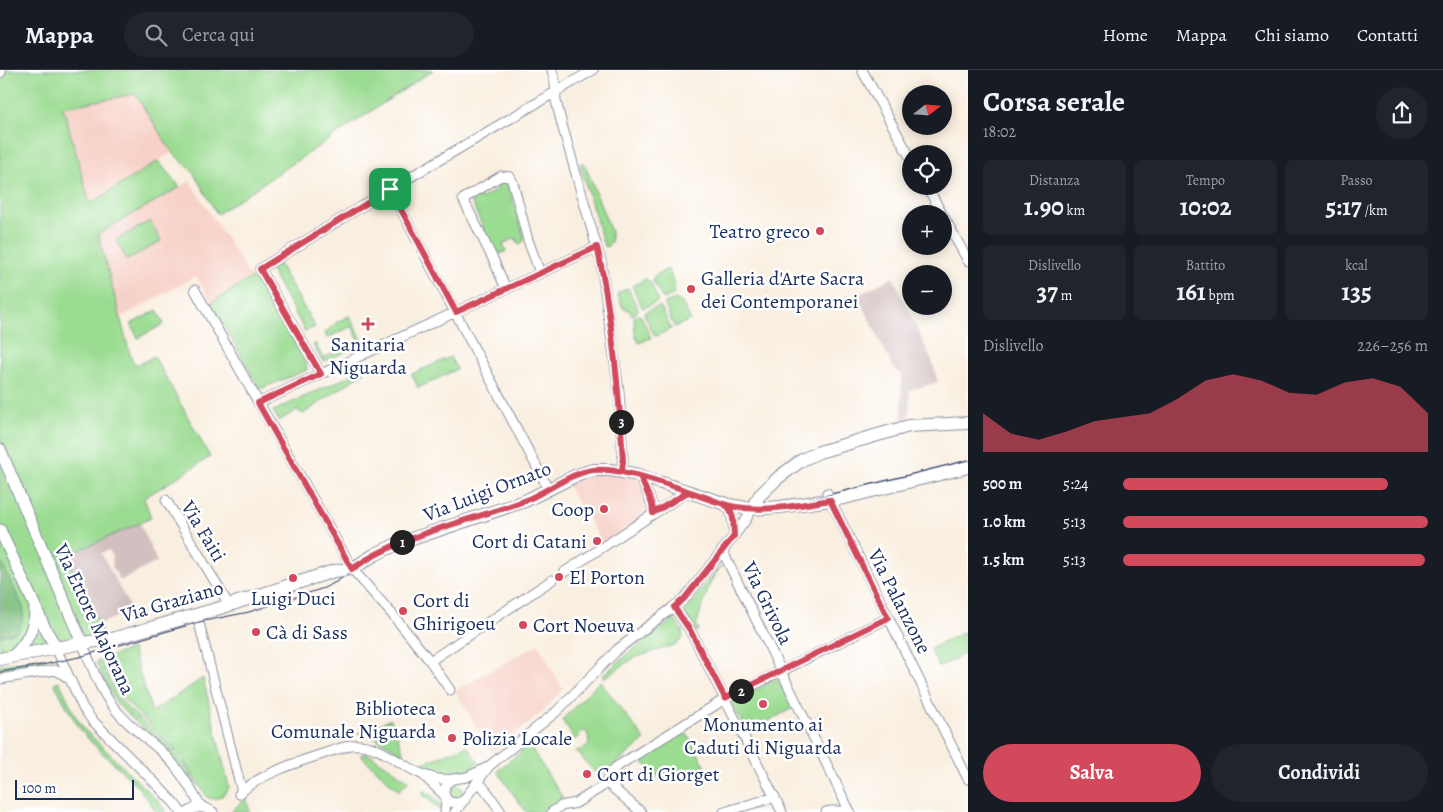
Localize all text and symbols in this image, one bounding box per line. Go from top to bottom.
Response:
search box [124,12,474,57]
text: Mappa [25,19,94,51]
icon: search [142,21,170,49]
text: Cerca qui [182,22,255,48]
text: Home [1103,23,1148,47]
text: Mappa [1176,23,1227,47]
text: Chi siamo [1255,23,1329,47]
text: Contatti [1357,23,1418,47]
text: Corsa serale [983,83,1125,121]
north arrow [902,85,952,135]
map controls [902,85,952,315]
button: share [1376,87,1428,139]
text: 18:02 [983,121,1016,143]
button: locate [902,145,952,195]
pin [369,168,411,210]
text: Distanza [1029,171,1080,190]
text: Tempo [1186,171,1225,190]
text: Passo [1340,171,1373,190]
icon: arrive [376,175,404,203]
text: 1.90 [1024,190,1064,224]
text: 10:02 [1179,190,1232,224]
text: 5:17 [1325,190,1362,224]
text: km [1064,201,1085,220]
text: /km [1362,201,1388,220]
button: + [902,205,952,255]
place label: Teatro greco [709,218,810,245]
marker: Teatro greco [814,225,826,237]
text: Dislivello [1028,256,1081,275]
text: Battito [1186,256,1225,275]
text: kcal [1345,256,1368,275]
place label: Galleria d'Arte Sacra dei Contemporanei [701,265,865,315]
button: − [902,265,952,315]
text: 37 [1037,275,1058,309]
text: 161 [1176,275,1206,309]
text: 135 [1341,275,1372,309]
marker: Galleria d'Arte Sacra dei Contemporanei [685,283,697,295]
text: m [1058,286,1072,305]
text: bpm [1206,286,1235,305]
marker: Sanitaria Niguarda [362,318,374,330]
place label: Sanitaria Niguarda [329,331,407,381]
text: Dislivello [983,335,1043,357]
text: 226–256 m [1357,335,1428,357]
pin: 3 [608,410,634,434]
text: 3 [618,413,625,432]
street label: Via Luigi Ornato [418,455,555,529]
text: 500 m [983,473,1022,495]
text: 5:24 [1063,473,1089,495]
street label: Via Faiti [174,495,232,567]
place label: Coop [551,496,594,523]
marker: Coop [598,503,610,515]
text: 1.0 km [983,511,1026,533]
text: 5:13 [1063,511,1086,533]
place label: Cort di Catani [472,528,587,555]
pin: 1 [390,530,414,554]
text: 1 [400,533,405,552]
marker: Cort di Catani [591,535,603,547]
street label: Via Ettore Majorana [47,538,142,700]
street label: Via Palanzone [861,543,938,658]
text: 1.5 km [983,549,1024,571]
text: 5:13 [1063,549,1086,571]
street label: Via Grivola [735,556,800,650]
place label: El Porton [569,564,645,591]
marker: El Porton [553,571,565,583]
marker: Luigi Duci [287,572,299,584]
street label: Via Graziano [117,574,226,629]
place label: Luigi Duci [250,585,336,612]
place label: Cort di Ghirigoeu [413,587,496,637]
marker: Cort di Ghirigoeu [397,605,409,617]
place label: Cort Noeuva [533,612,636,639]
place label: Cà di Sass [266,619,348,646]
marker: Cort Noeuva [517,619,529,631]
marker: Cà di Sass [250,626,262,638]
pin: 2 [728,678,754,704]
text: 2 [738,682,745,701]
place label: Biblioteca Comunale Niguarda [271,695,437,745]
marker: Monumento ai Caduti di Niguarda [757,698,769,710]
place label: Monumento ai Caduti di Niguarda [684,711,842,761]
marker: Biblioteca Comunale Niguarda [440,713,452,725]
place label: Polizia Locale [462,725,572,752]
marker: Polizia Locale [446,732,458,744]
button: Salva [983,744,1201,802]
button: Condividi [1211,744,1428,802]
place label: Cort di Giorget [597,761,720,788]
marker: Cort di Giorget [581,768,593,780]
scale bar [15,777,134,800]
text: 100 m [22,779,56,798]

